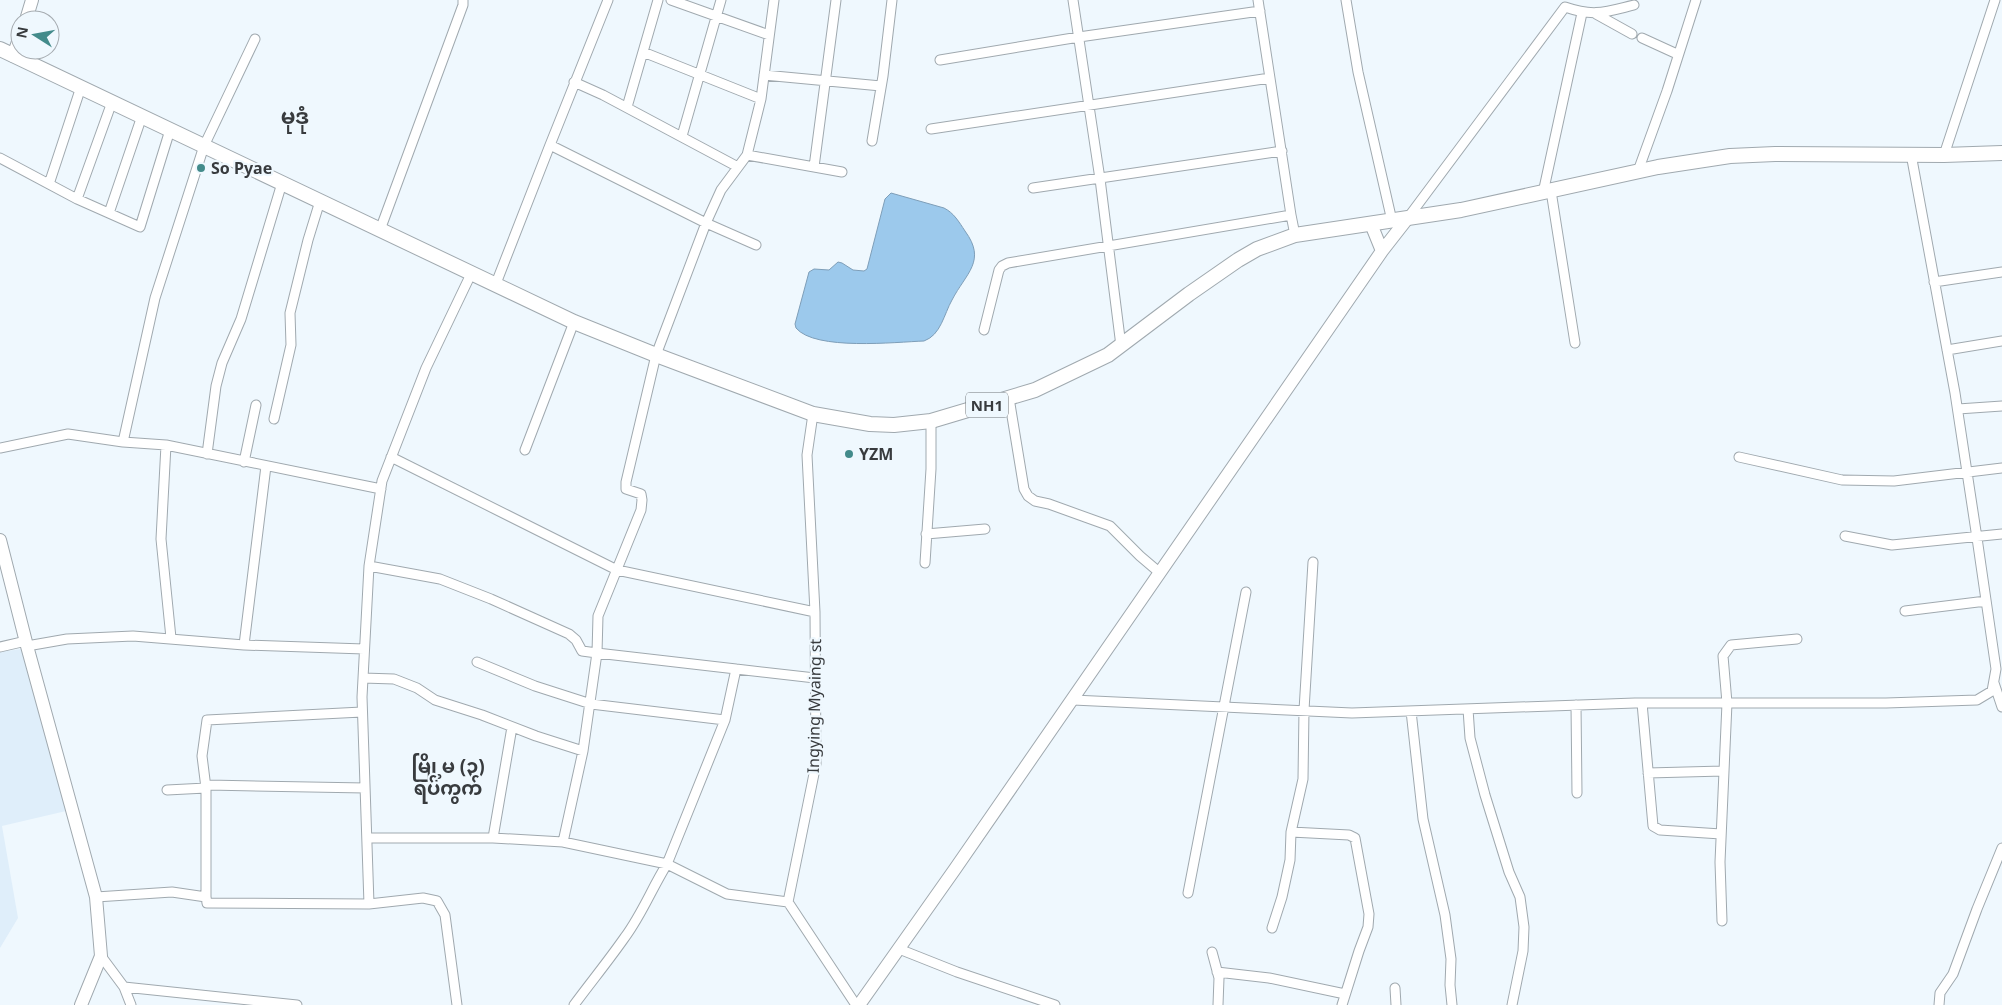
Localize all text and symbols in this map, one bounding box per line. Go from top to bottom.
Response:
north arrow [10,10,60,60]
text: N [11,25,32,40]
district label: မုဒုံ [281,102,309,134]
place label: So Pyae [211,157,272,179]
marker: So Pyae [195,162,207,174]
road number: NH1 [966,392,1008,418]
place label: YZM [859,443,893,465]
marker: YZM [843,448,855,460]
street label: Ingying Myaing st [802,638,826,773]
district label: မြို့မ (၃) ရပ်ကွက် [411,753,485,804]

